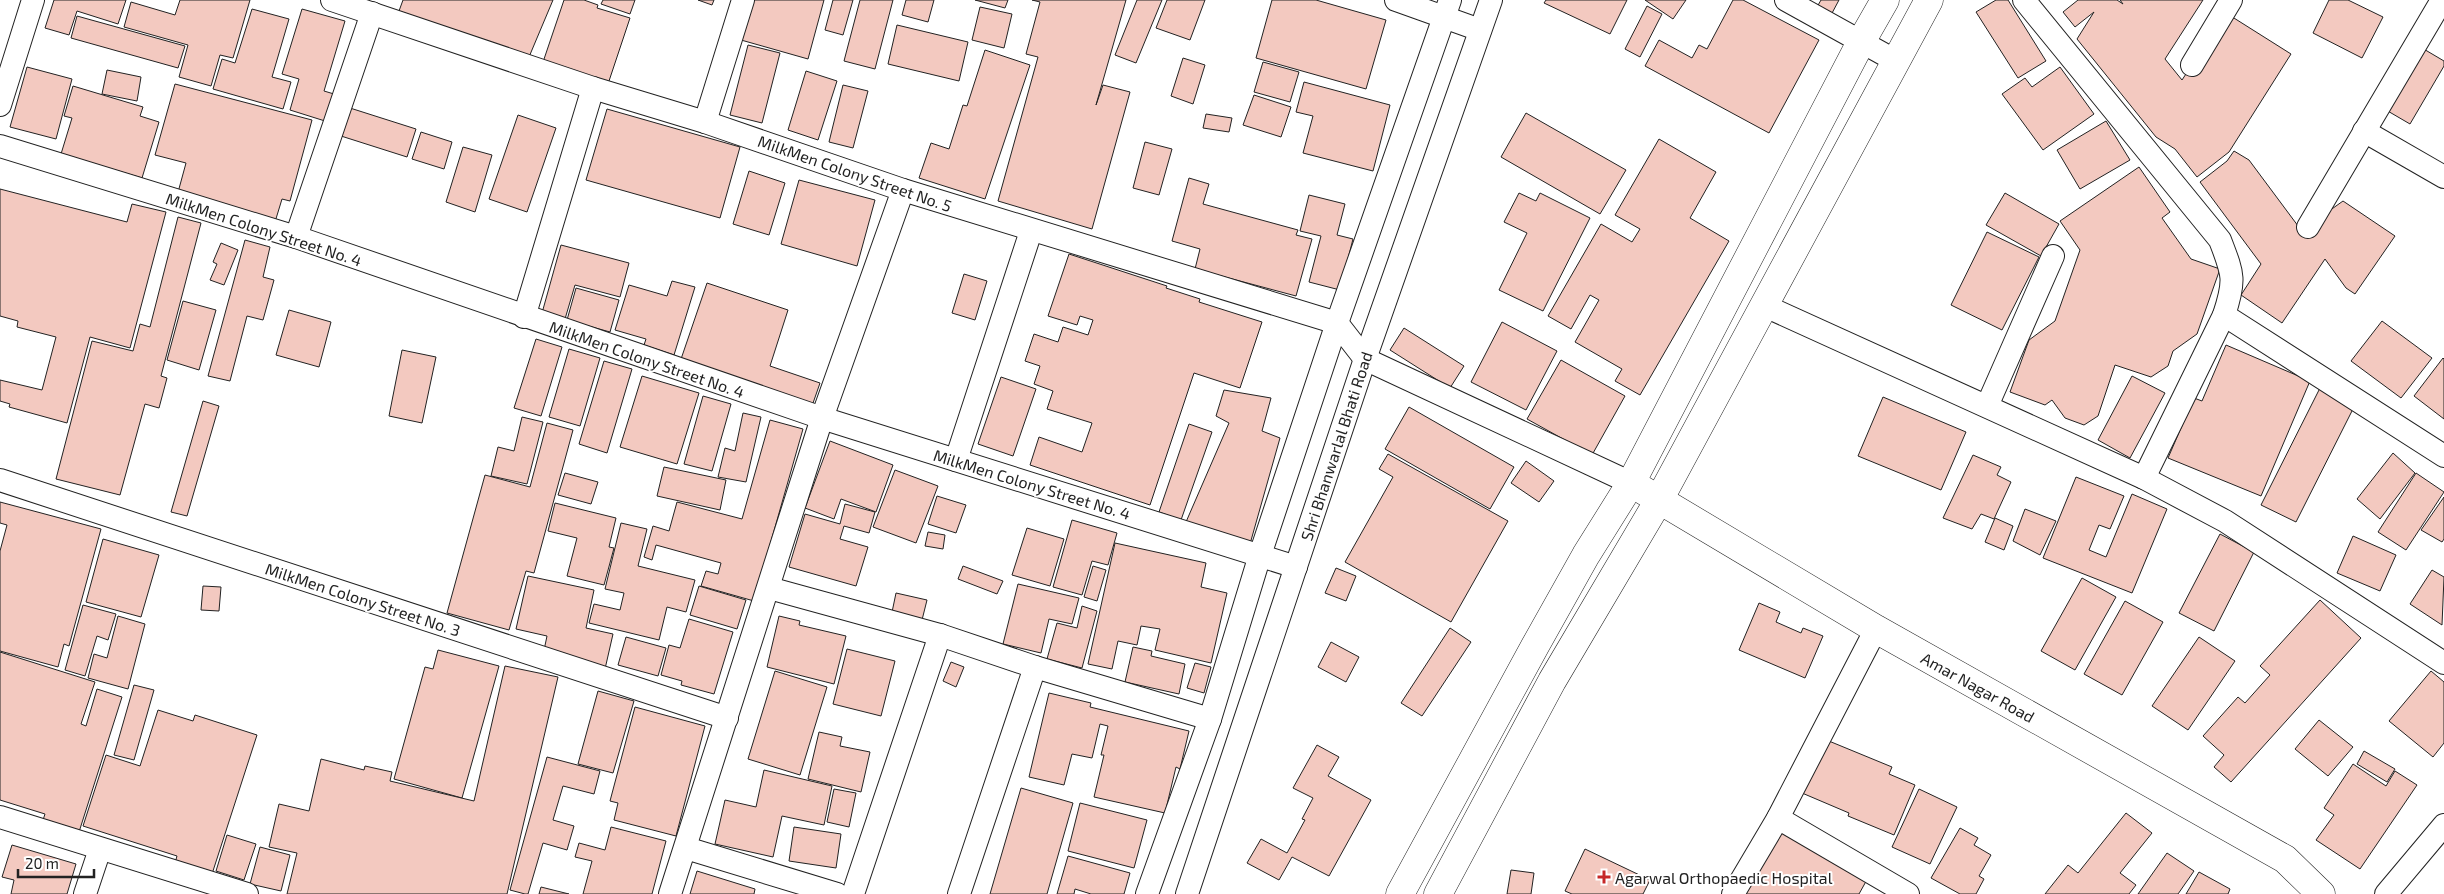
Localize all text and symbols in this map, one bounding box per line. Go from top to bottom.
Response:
street label: MilkMen Colony Street No. 5 [756,131,954,215]
street label: MilkMen Colony Street No. 4 [164,188,365,270]
street label: MilkMen Colony Street No. 4 [547,317,747,401]
street label: Shri Bhanwarlal Bhati Road [1296,349,1376,543]
street label: MilkMen Colony Street No. 4 [931,445,1133,523]
street label: MilkMen Colony Street No. 3 [263,558,463,640]
street label: Amar Nagar Road [1918,648,2038,726]
scale bar [18,846,94,878]
text: 20 m [25,854,59,872]
place label: Agarwal Orthopaedic Hospital [1615,868,1833,887]
marker: Agarwal Orthopaedic Hospital [1597,870,1611,884]

